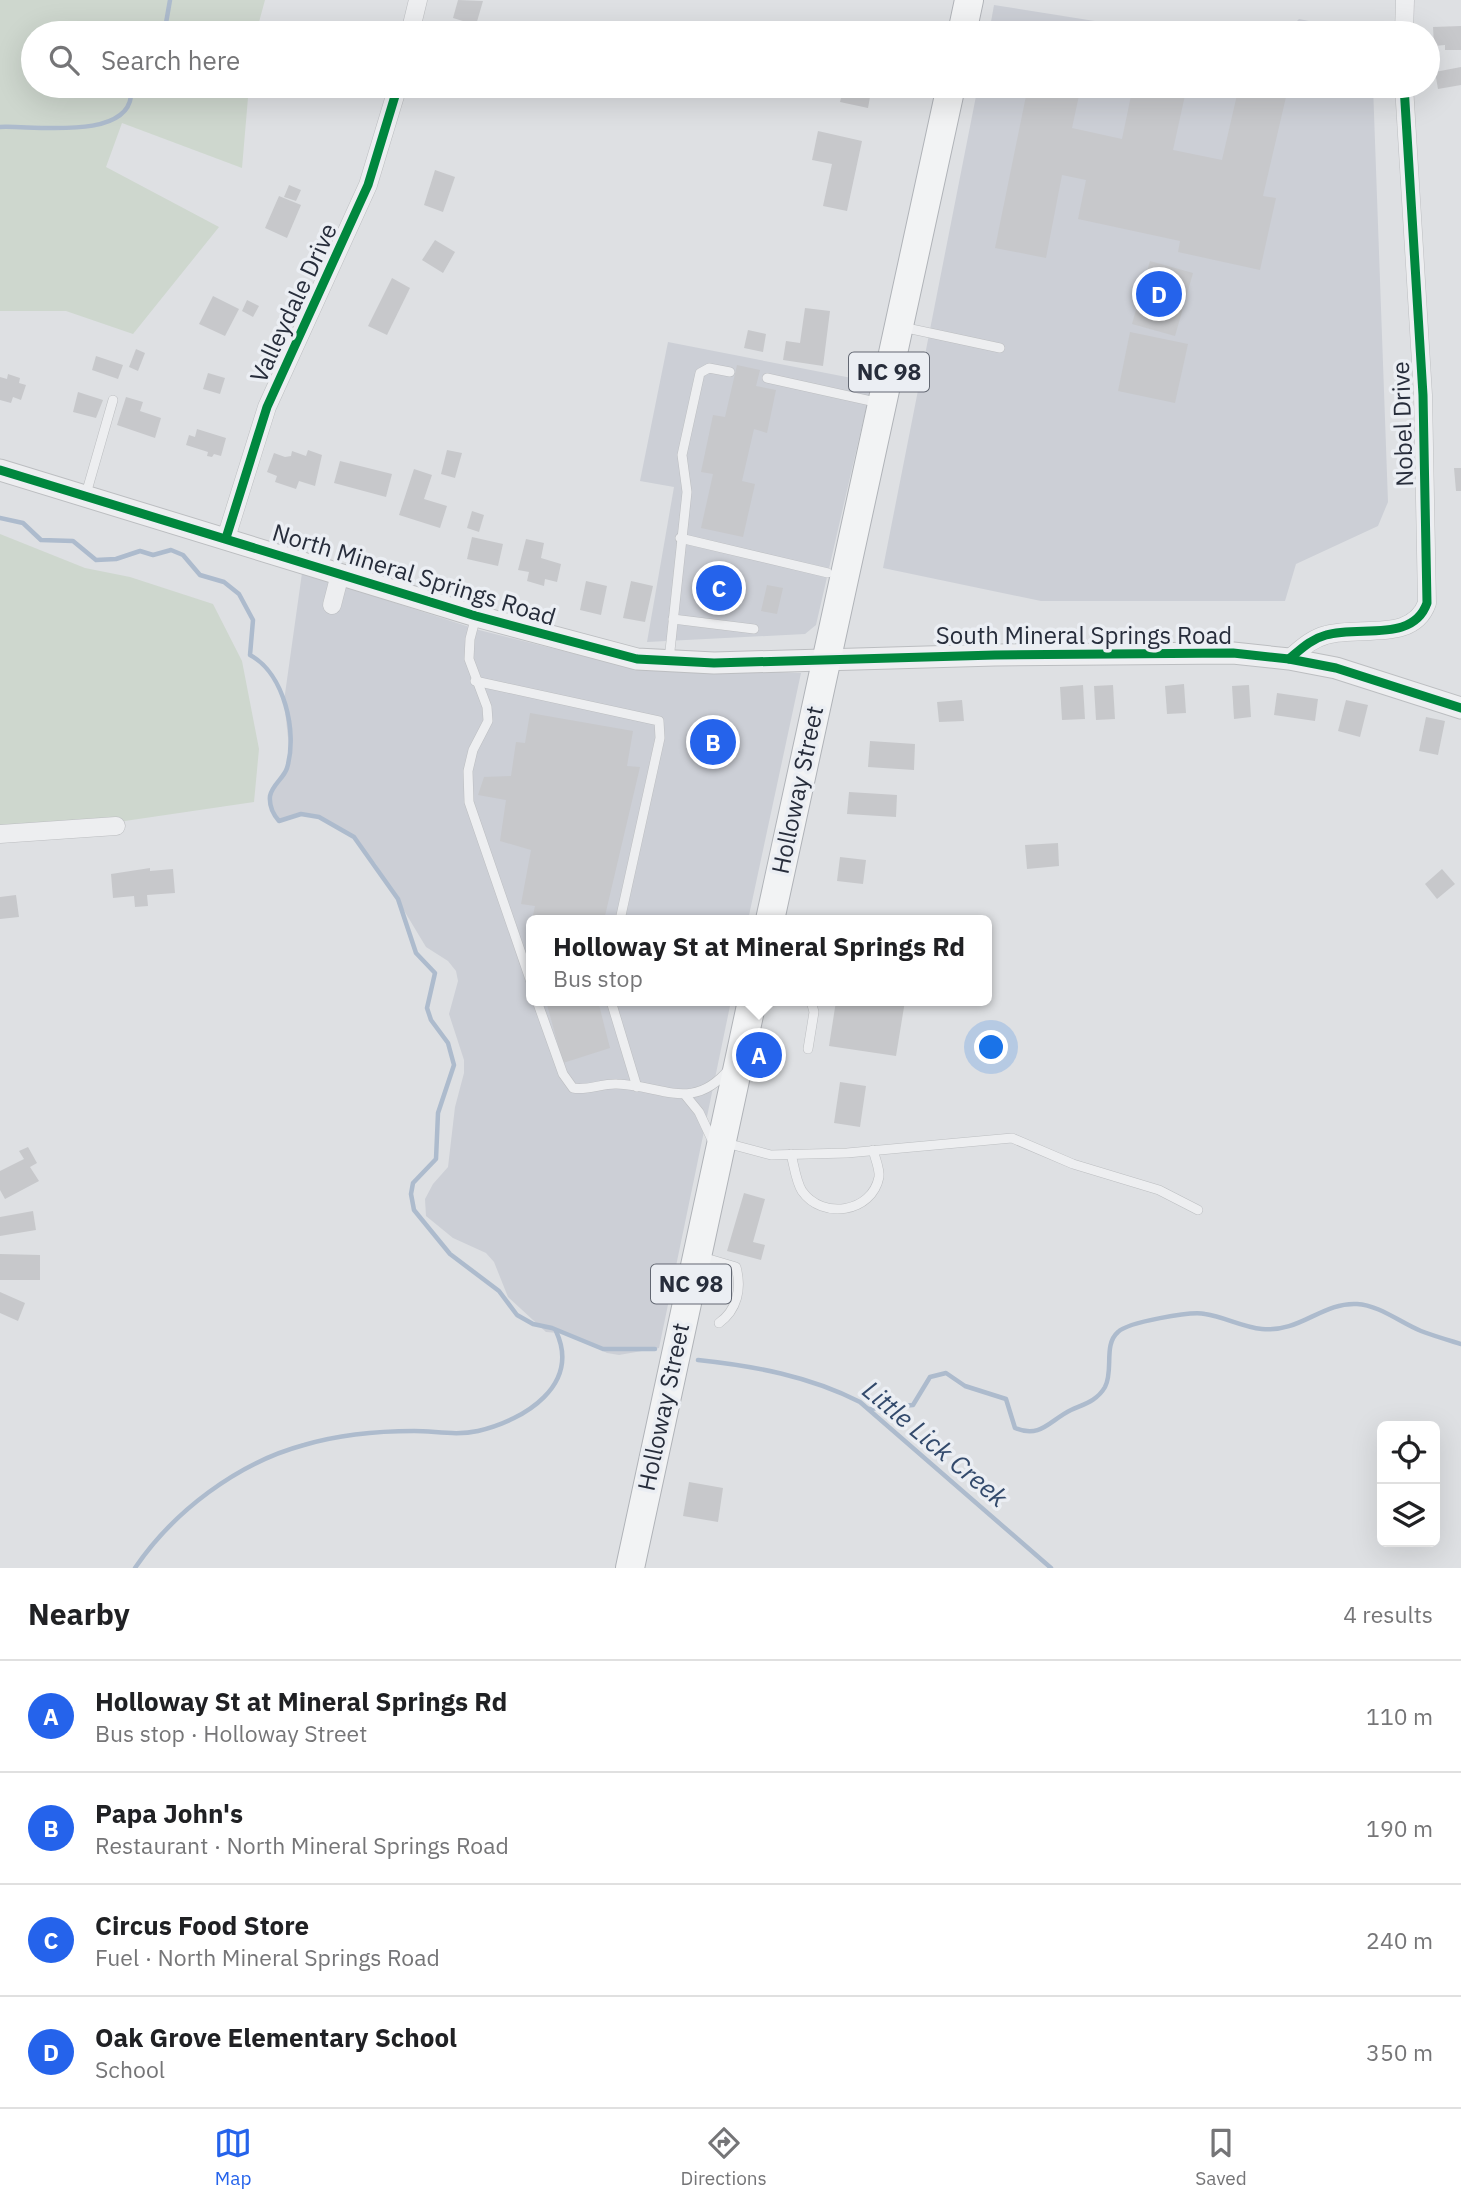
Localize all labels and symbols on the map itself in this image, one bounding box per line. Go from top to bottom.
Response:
street label: Valleydale Drive [242,218,344,387]
pin: D [1136,268,1182,320]
road number: NC 98 [849,352,929,392]
street label: Nobel Drive [1384,361,1420,487]
street label: North Mineral Springs Road [269,516,560,632]
pin: C [696,562,742,614]
street label: South Mineral Springs Road [936,619,1232,651]
street label: Holloway Street [764,703,830,877]
pin: B [690,716,736,768]
pin: A [736,1029,782,1081]
your location [974,1030,1008,1064]
road number: NC 98 [651,1264,731,1303]
street label: Holloway Street [630,1320,696,1494]
water label: Little Lick Creek [856,1373,1016,1514]

